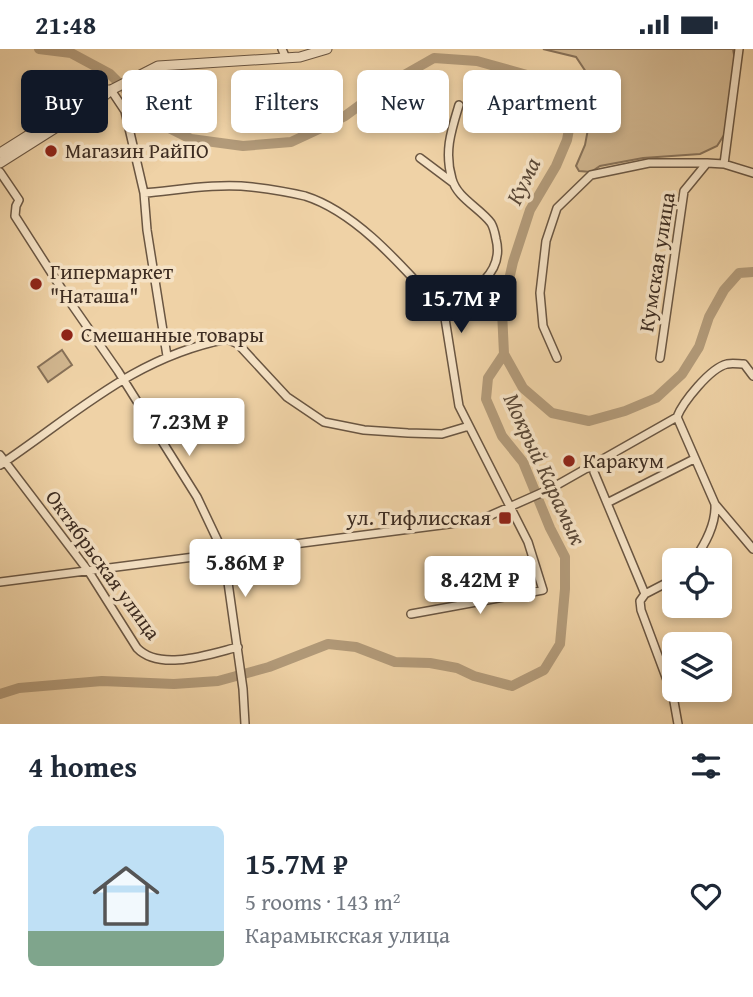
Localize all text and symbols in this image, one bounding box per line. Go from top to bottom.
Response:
text: 21:48 [35,5,96,44]
chip: Buy [21,70,108,133]
chip: Rent [122,70,217,133]
chip: Filters [231,70,343,133]
chip: New [357,70,449,133]
chip: Apartment [463,70,621,133]
place label: Магазин РайПО [65,135,209,166]
marker: Магазин РайПО [43,143,59,159]
water label: Кума [497,151,548,210]
street label: Кумская улица [630,190,683,334]
place label: Гипермаркет "Наташа" [50,256,173,311]
pin: 15.7M ₽ [396,275,526,335]
marker: Гипермаркет "Наташа" [28,276,44,292]
text: 15.7M ₽ [421,281,501,314]
place label: Смешанные товары [81,319,264,350]
marker: Смешанные товары [59,327,75,343]
water label: Мокрый Карамык [496,387,595,550]
pin: 7.23M ₽ [124,399,254,458]
text: 7.23M ₽ [149,404,229,437]
place label: Каракум [583,445,664,476]
marker: Каракум [561,453,577,469]
street label: Октябрьская улица [38,483,168,646]
place label: ул. Тифлисская [345,502,491,533]
marker: ул. Тифлисская [497,510,513,526]
pin: 5.86M ₽ [180,539,310,599]
text: 5.86M ₽ [205,545,285,578]
map controls [662,548,732,702]
button: locate [662,548,732,618]
pin: 8.42M ₽ [415,557,545,616]
text: 8.42M ₽ [440,562,520,595]
button: layers [662,632,732,702]
text: 4 homes [28,744,137,788]
icon: filters [687,747,725,785]
text: 15.7M ₽ [245,841,348,885]
icon: home [84,854,168,938]
icon: heart [687,877,725,915]
text: 5 rooms · 143 m² [245,885,400,918]
text: Карамыкская улица [245,918,450,951]

